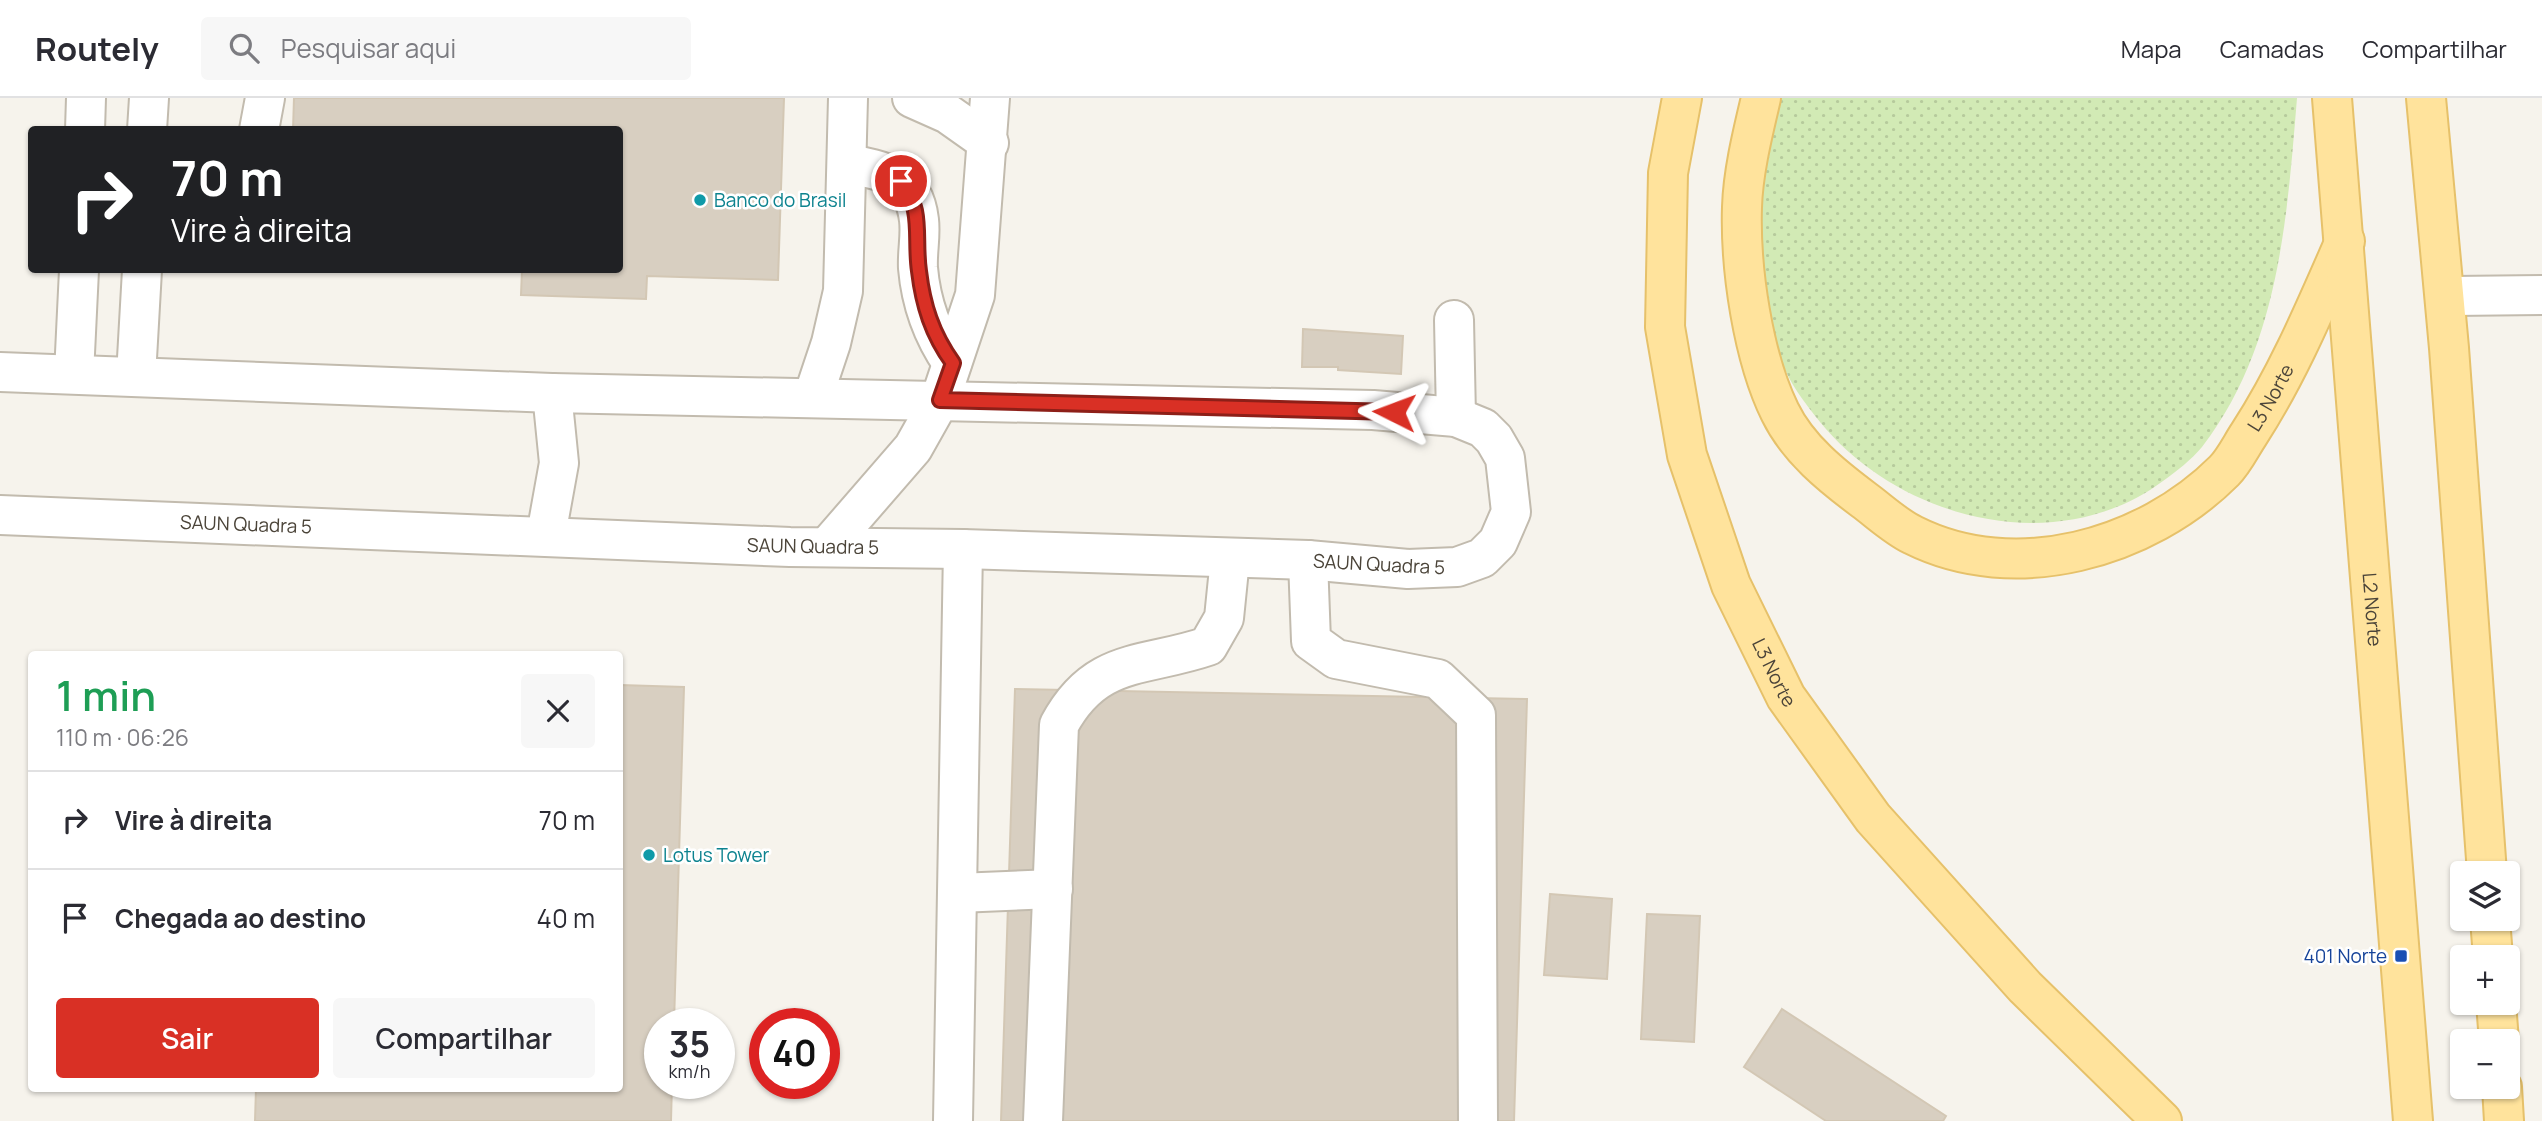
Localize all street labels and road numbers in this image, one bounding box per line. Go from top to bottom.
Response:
street label: L3 Norte [2241,359,2300,436]
street label: SAUN Quadra 5 [180,509,313,539]
street label: SAUN Quadra 5 [747,532,879,560]
street label: SAUN Quadra 5 [1312,548,1446,580]
street label: L2 Norte [2357,572,2388,647]
street label: L3 Norte [1746,634,1802,712]

